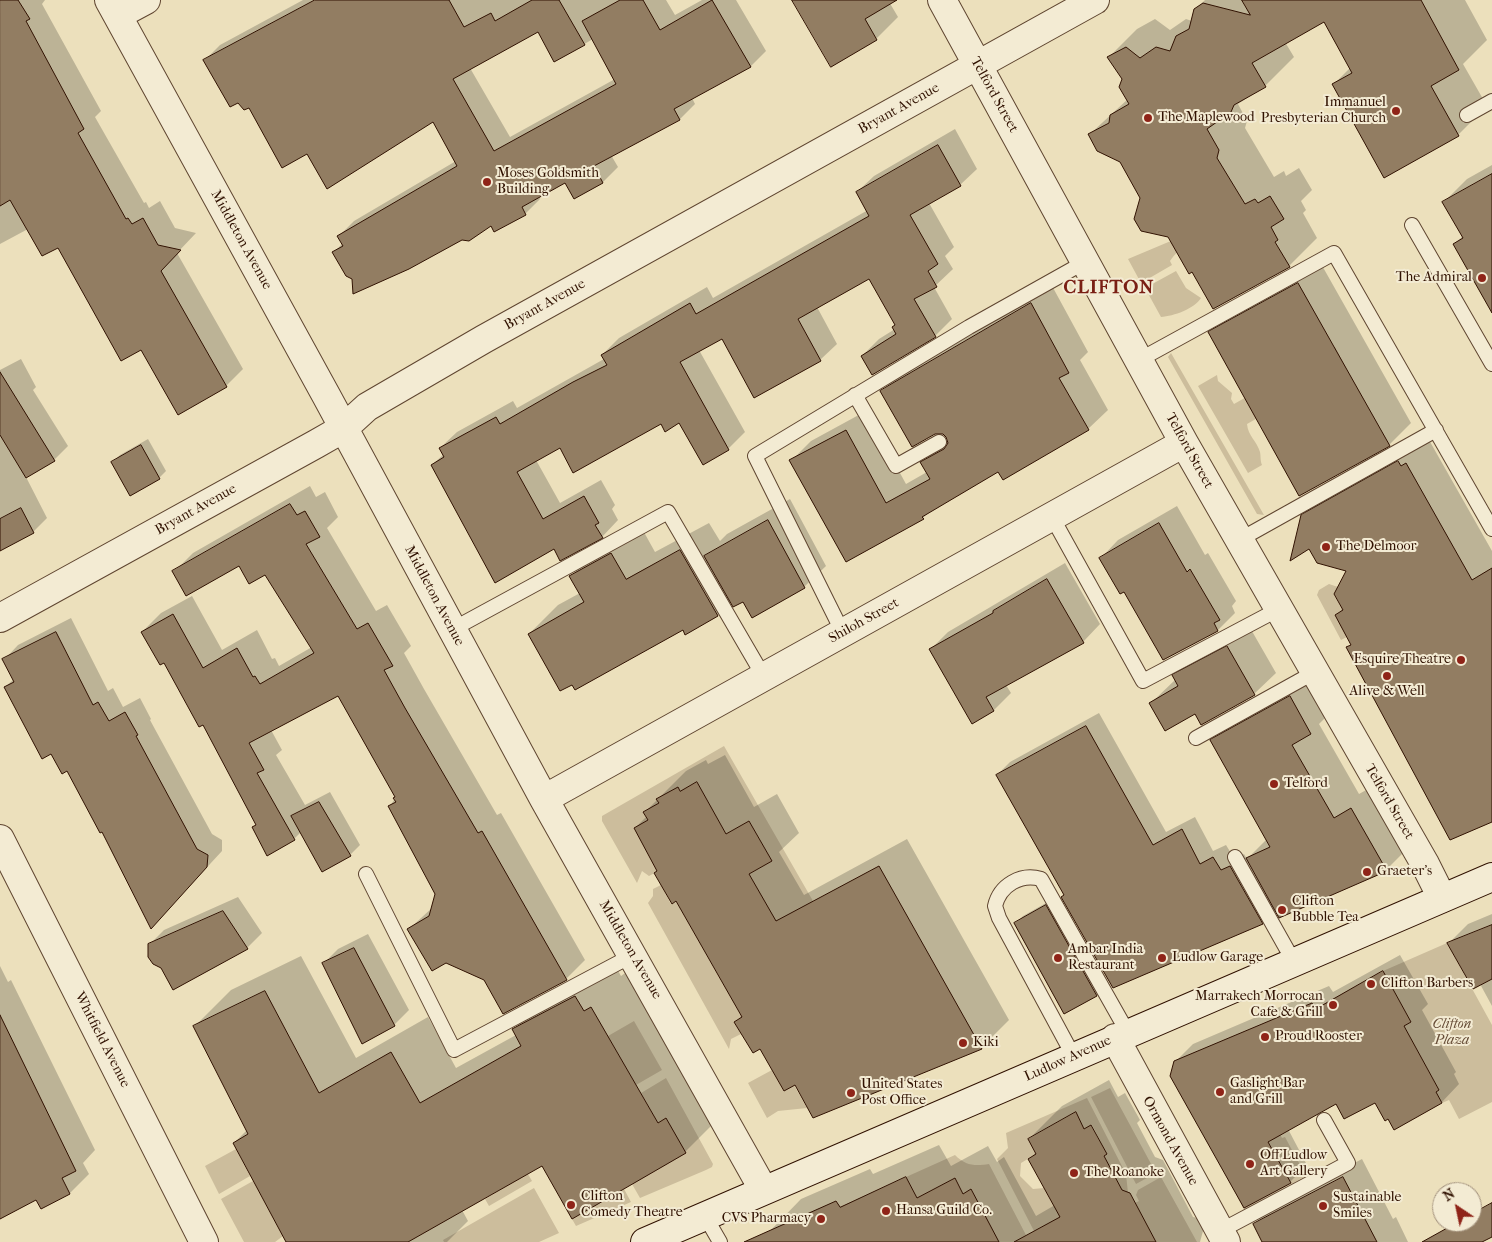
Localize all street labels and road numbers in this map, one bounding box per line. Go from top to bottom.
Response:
street label: Telford Street [966,54,1022,136]
street label: Bryant Avenue [856,80,942,138]
street label: Middleton Avenue [207,187,275,293]
street label: Bryant Avenue [502,276,588,334]
street label: Telford Street [1161,410,1217,492]
street label: Bryant Avenue [153,481,239,539]
street label: Middleton Avenue [401,543,467,649]
street label: Shiloh Street [826,595,902,647]
street label: Telford Street [1361,762,1417,842]
street label: Middleton Avenue [595,898,665,1002]
street label: Whitfield Avenue [71,989,133,1091]
street label: Ludlow Avenue [1022,1032,1114,1086]
street label: Ormond Avenue [1139,1093,1201,1189]

